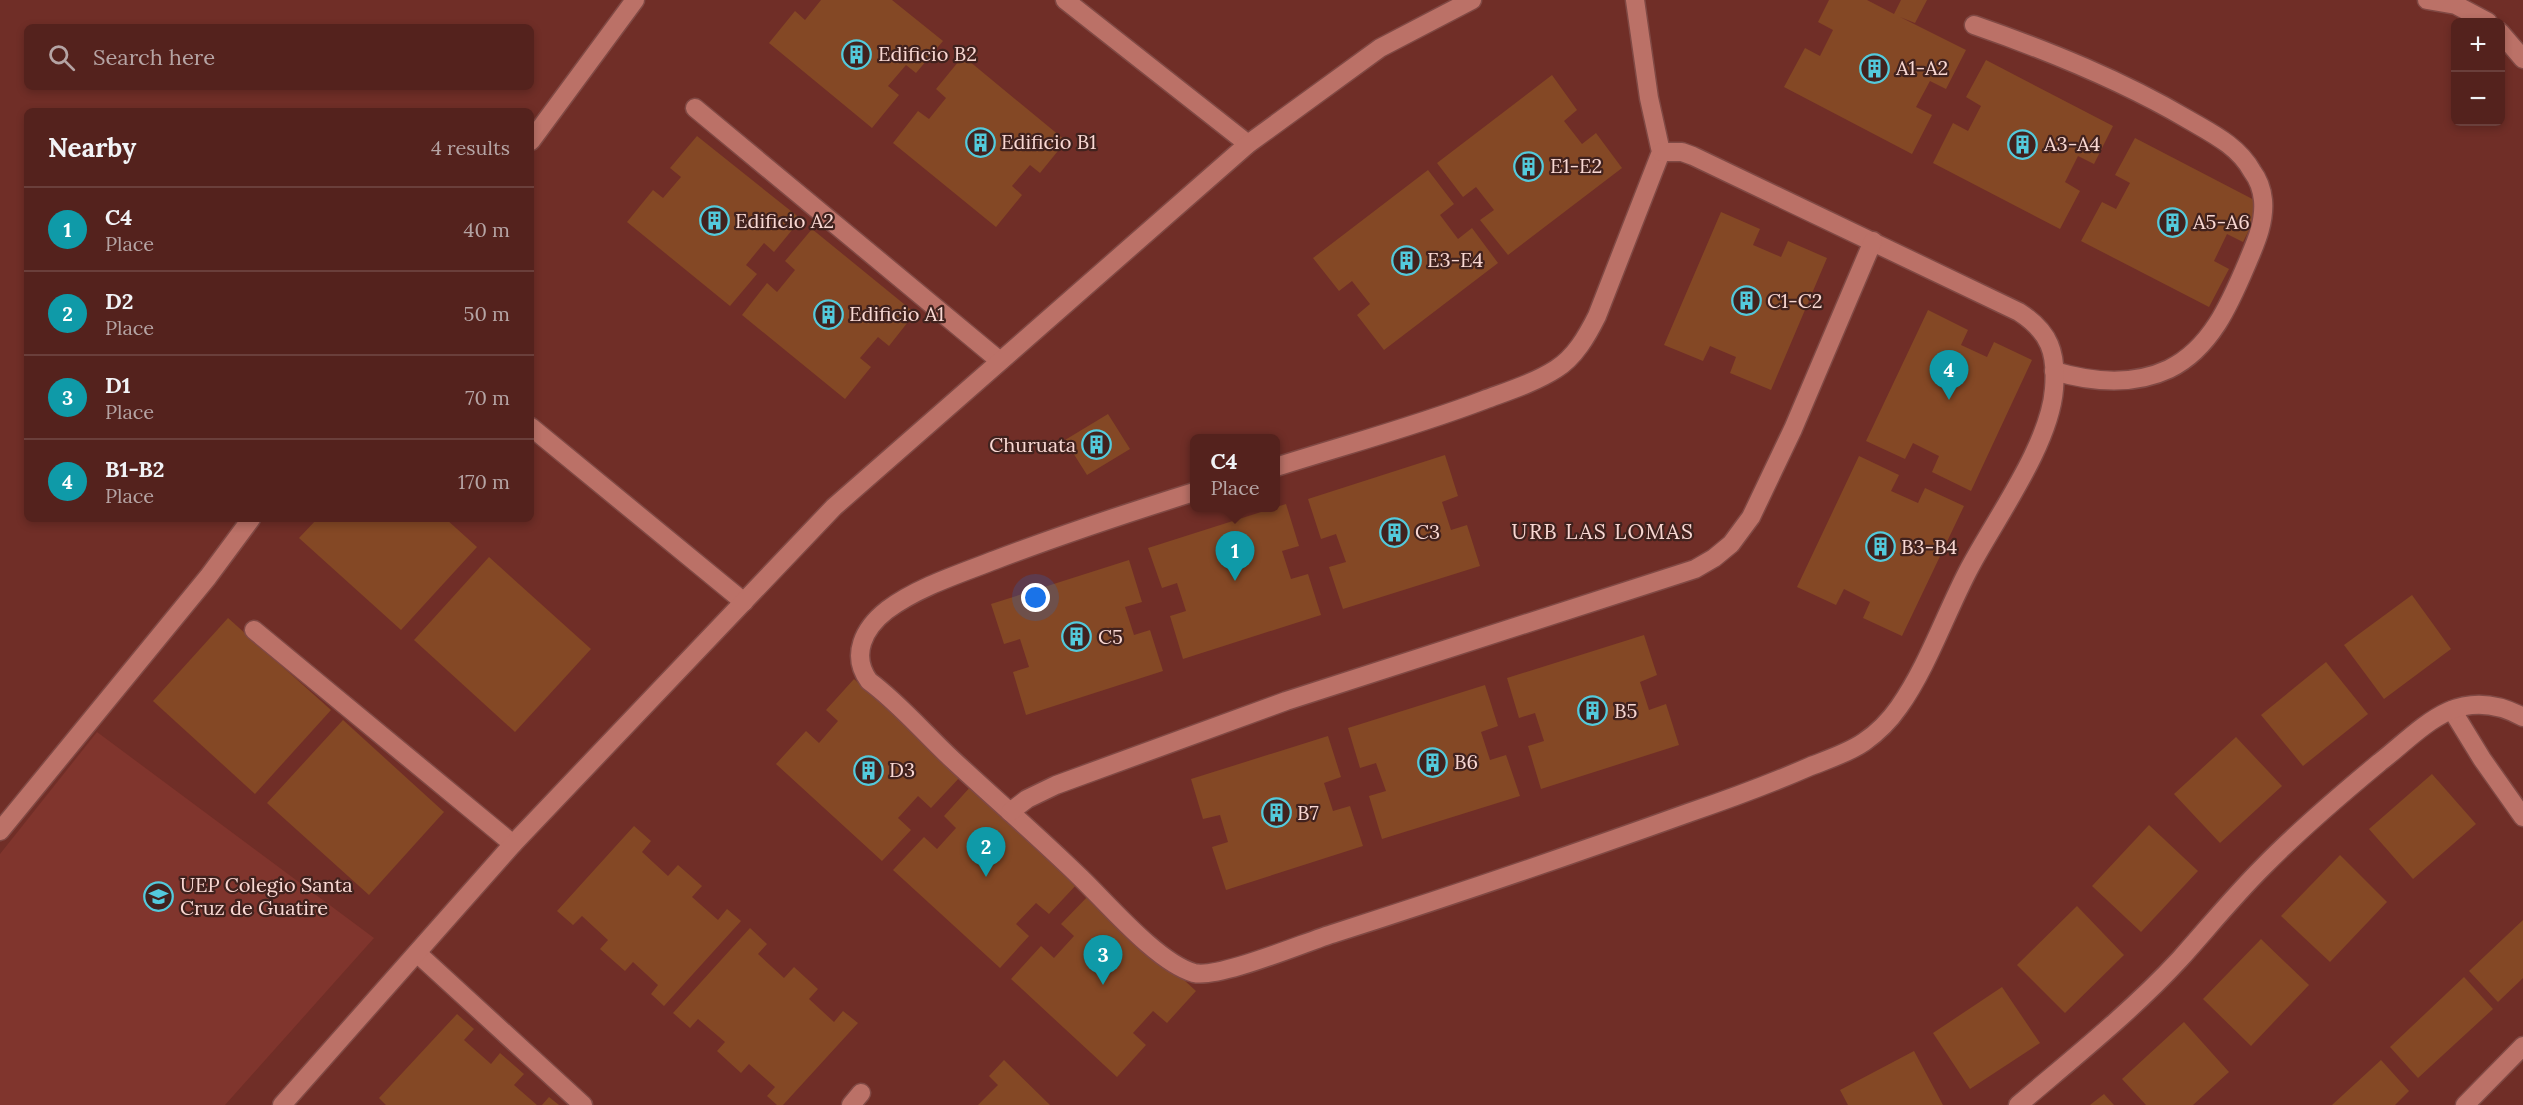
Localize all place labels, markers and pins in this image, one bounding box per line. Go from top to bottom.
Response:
building icon: Edificio B2 [841,38,873,70]
place label: Edificio B2 [878,41,977,66]
building icon: A1-A2 [1859,52,1891,84]
place label: A1-A2 [1895,55,1948,80]
building icon: Edificio B1 [964,126,996,158]
building icon: A3-A4 [2007,128,2039,160]
place label: Edificio B1 [1001,129,1096,154]
place label: A3-A4 [2043,131,2101,156]
building icon: E1-E2 [1513,150,1545,182]
place label: E1-E2 [1550,153,1602,178]
building icon: Edificio A2 [698,205,730,237]
building icon: A5-A6 [2156,206,2188,238]
place label: Edificio A2 [735,208,834,233]
place label: A5-A6 [2192,209,2250,234]
building icon: E3-E4 [1390,244,1422,276]
place label: E3-E4 [1427,247,1483,272]
building icon: C1-C2 [1730,285,1762,317]
place label: C1-C2 [1767,288,1823,313]
building icon: Edificio A1 [812,298,844,330]
place label: Edificio A1 [849,301,945,326]
pin: 4 [1930,350,1968,400]
building icon: Churuata [1081,429,1113,461]
place label: Churuata [989,432,1076,457]
building icon: C3 [1378,516,1410,548]
place label: C3 [1415,519,1440,544]
building icon: B3-B4 [1864,531,1896,563]
pin: 1 [1216,532,1254,581]
place label: B3-B4 [1901,534,1957,559]
building icon: C5 [1061,621,1093,653]
place label: C5 [1098,624,1123,649]
building icon: B5 [1577,695,1609,727]
place label: B5 [1614,698,1637,723]
building icon: B6 [1417,746,1449,778]
place label: B6 [1454,749,1478,774]
building icon: D3 [852,754,884,786]
place label: D3 [889,757,915,782]
building icon: B7 [1260,797,1292,829]
place label: B7 [1297,800,1319,825]
pin: 2 [966,828,1006,877]
place label: UEP Colegio Santa Cruz de Guatire [180,872,353,920]
school or university icon: UEP Colegio Santa Cruz de Guatire [143,880,175,912]
pin: 3 [1084,936,1122,985]

